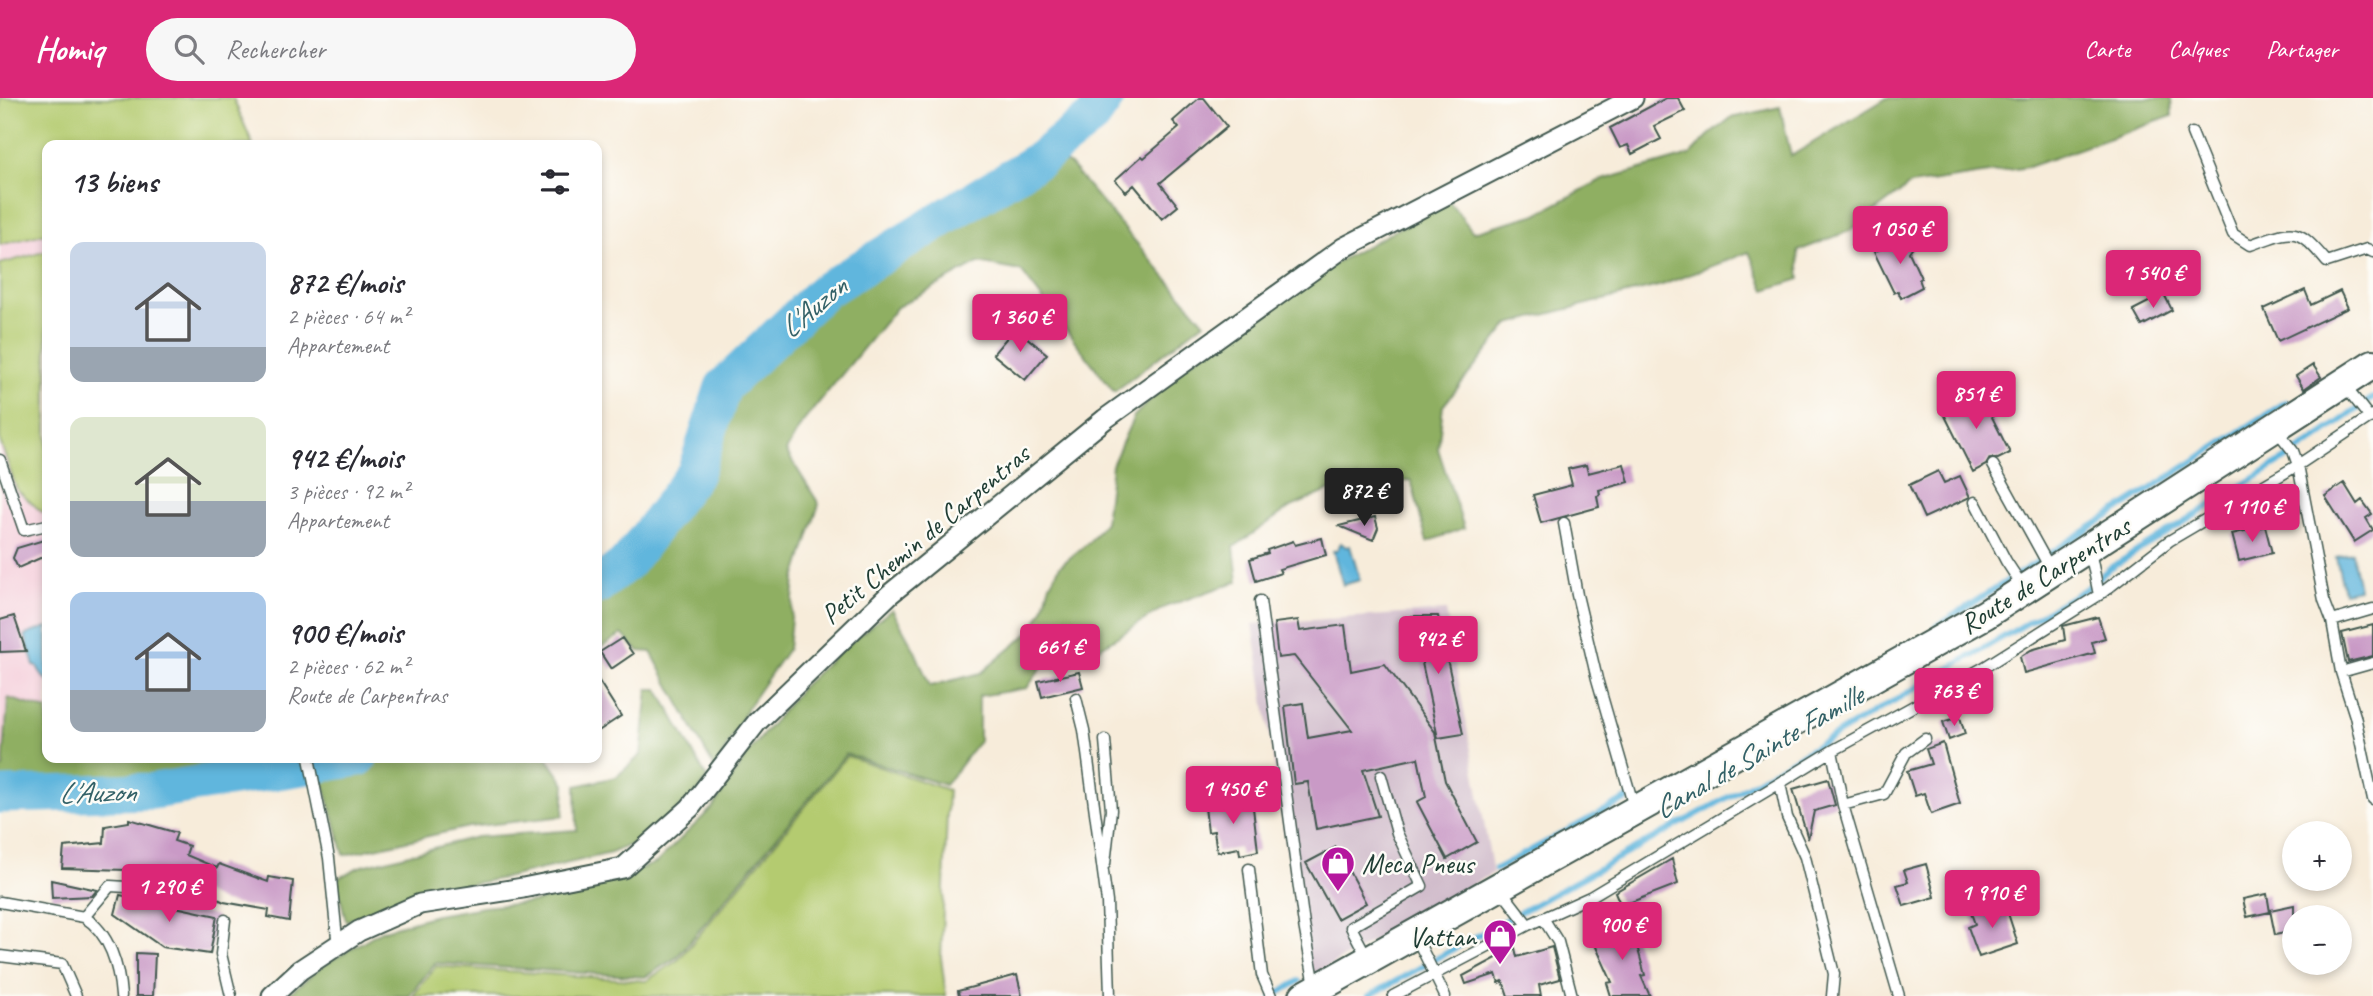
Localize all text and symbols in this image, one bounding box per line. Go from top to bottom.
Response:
search box [146,18,636,81]
text: Homiq [35,28,104,70]
icon: search [170,30,208,68]
text: Rechercher [226,33,325,66]
text: Carte [2084,34,2130,64]
text: Calques [2168,34,2228,64]
text: Partager [2266,34,2338,64]
text: 13 biens [70,163,158,201]
icon: filters [536,163,574,201]
pin: 1 050 € [1835,206,1965,266]
text: 1 050 € [1869,214,1931,243]
pin: 1 540 € [2088,250,2218,310]
text: 1 540 € [2122,258,2184,287]
text: 872 €/mois [287,264,403,302]
water label: L'Auzon [771,266,856,346]
icon: home [126,270,210,354]
pin: 1 360 € [955,294,1085,354]
text: 2 pièces · 64 m² [287,302,409,331]
text: 1 360 € [988,302,1052,331]
text: Appartement [287,331,389,360]
pin: 851 € [1927,372,2025,431]
text: 851 € [1953,379,1999,408]
street label: Petit Chemin de Carpentras [813,435,1038,632]
text: 942 €/mois [287,439,403,477]
icon: home [126,445,210,529]
pin: 872 € [1315,468,1413,528]
text: 872 € [1341,476,1387,505]
text: 3 pièces · 92 m² [287,477,409,506]
pin: 1 110 € [2187,484,2317,544]
text: 1 110 € [2221,492,2283,521]
text: Appartement [287,506,389,535]
street label: Route de Carpentras [1953,507,2139,641]
text: 900 €/mois [287,614,403,652]
pin: 942 € [1389,616,1487,676]
icon: home [126,620,210,704]
pin: 661 € [1011,624,1109,684]
text: 942 € [1415,624,1461,653]
text: 661 € [1036,632,1084,661]
text: 2 pièces · 62 m² [287,652,409,681]
pin: 763 € [1905,668,2003,728]
water label: Canal de Sainte Famille [1647,675,1873,827]
text: 763 € [1930,676,1978,705]
text: Route de Carpentras [287,681,447,710]
pin: 1 450 € [1168,766,1298,826]
water label: L'Auzon [58,772,138,812]
text: 1 450 € [1202,774,1264,803]
map controls [2282,821,2352,975]
button: + [2282,821,2352,891]
shop icon: Meca Pneus [1319,844,1357,893]
place label: Meca Pneus [1362,846,1476,881]
pin: 1 290 € [104,864,234,924]
pin: 1 910 € [1927,870,2057,930]
text: 1 290 € [138,872,200,901]
text: 1 910 € [1961,878,2023,907]
pin: 900 € [1573,902,1671,962]
button: − [2282,905,2352,975]
text: 900 € [1599,910,1645,939]
shop icon: Vattan [1481,917,1519,966]
place label: Vattan [1409,919,1477,954]

